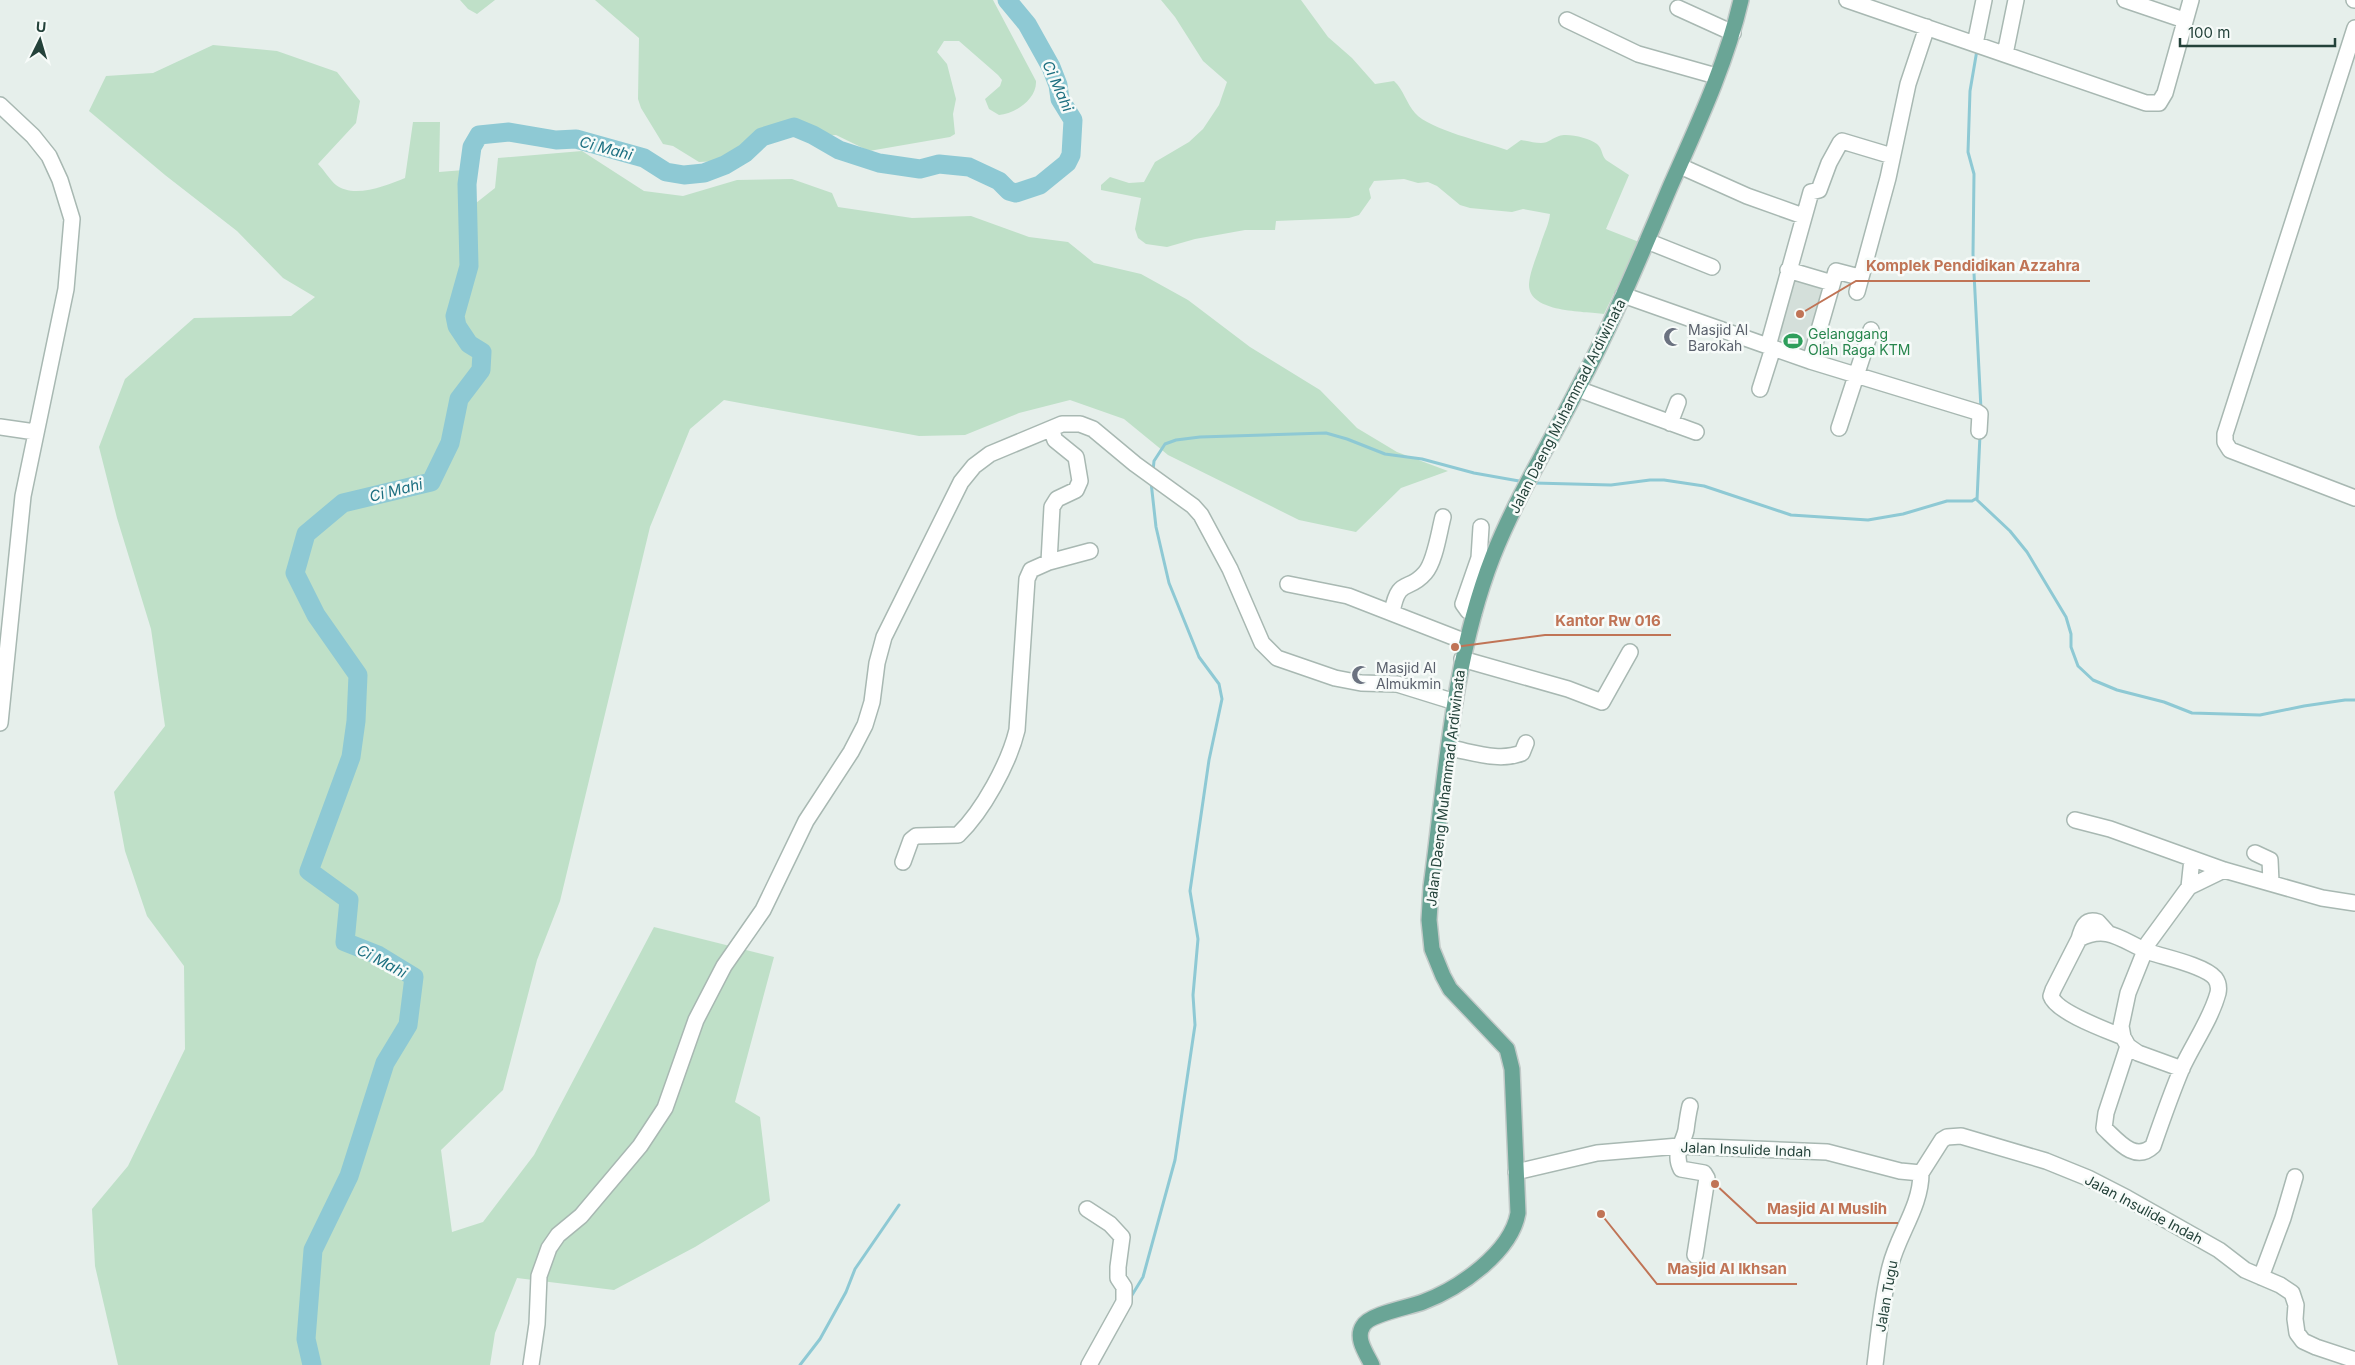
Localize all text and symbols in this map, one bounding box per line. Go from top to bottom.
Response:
north arrow [15,15,65,65]
scale bar [2180,15,2335,47]
text: U [35,18,47,35]
text: 100 m [2188,23,2230,42]
water label: Ci Mahi [1038,57,1078,115]
water label: Ci Mahi [577,132,635,164]
callout: Komplek Pendidikan Azzahra [1856,251,2090,281]
text: Komplek Pendidikan Azzahra [1866,256,2080,275]
street label: Jalan Daeng Muhammad Ardiwinata [1505,296,1629,516]
place label: Masjid Al Barokah [1688,321,1748,354]
place label: Gelanggang Olah Raga KTM [1808,325,1910,358]
mosque icon: Masjid Al Barokah [1662,326,1684,348]
sports icon: Gelanggang Olah Raga KTM [1782,330,1804,352]
water label: Ci Mahi [367,474,425,506]
callout: Kantor Rw 016 [1545,605,1671,635]
text: Kantor Rw 016 [1555,611,1661,630]
place label: Masjid Al Almukmin [1376,659,1441,692]
mosque icon: Masjid Al Almukmin [1350,664,1372,686]
street label: Jalan Daeng Muhammad Ardiwinata [1422,669,1468,907]
water label: Ci Mahi [354,940,411,982]
street label: Jalan Insulide Indah [1680,1138,1812,1160]
street label: Jalan Insulide Indah [2082,1171,2206,1247]
callout: Masjid Al Muslih [1757,1193,1898,1223]
text: Masjid Al Muslih [1767,1199,1887,1218]
callout: Masjid Al Ikhsan [1657,1254,1797,1284]
text: Masjid Al Ikhsan [1667,1259,1787,1278]
street label: Jalan Tugu [1871,1259,1901,1333]

